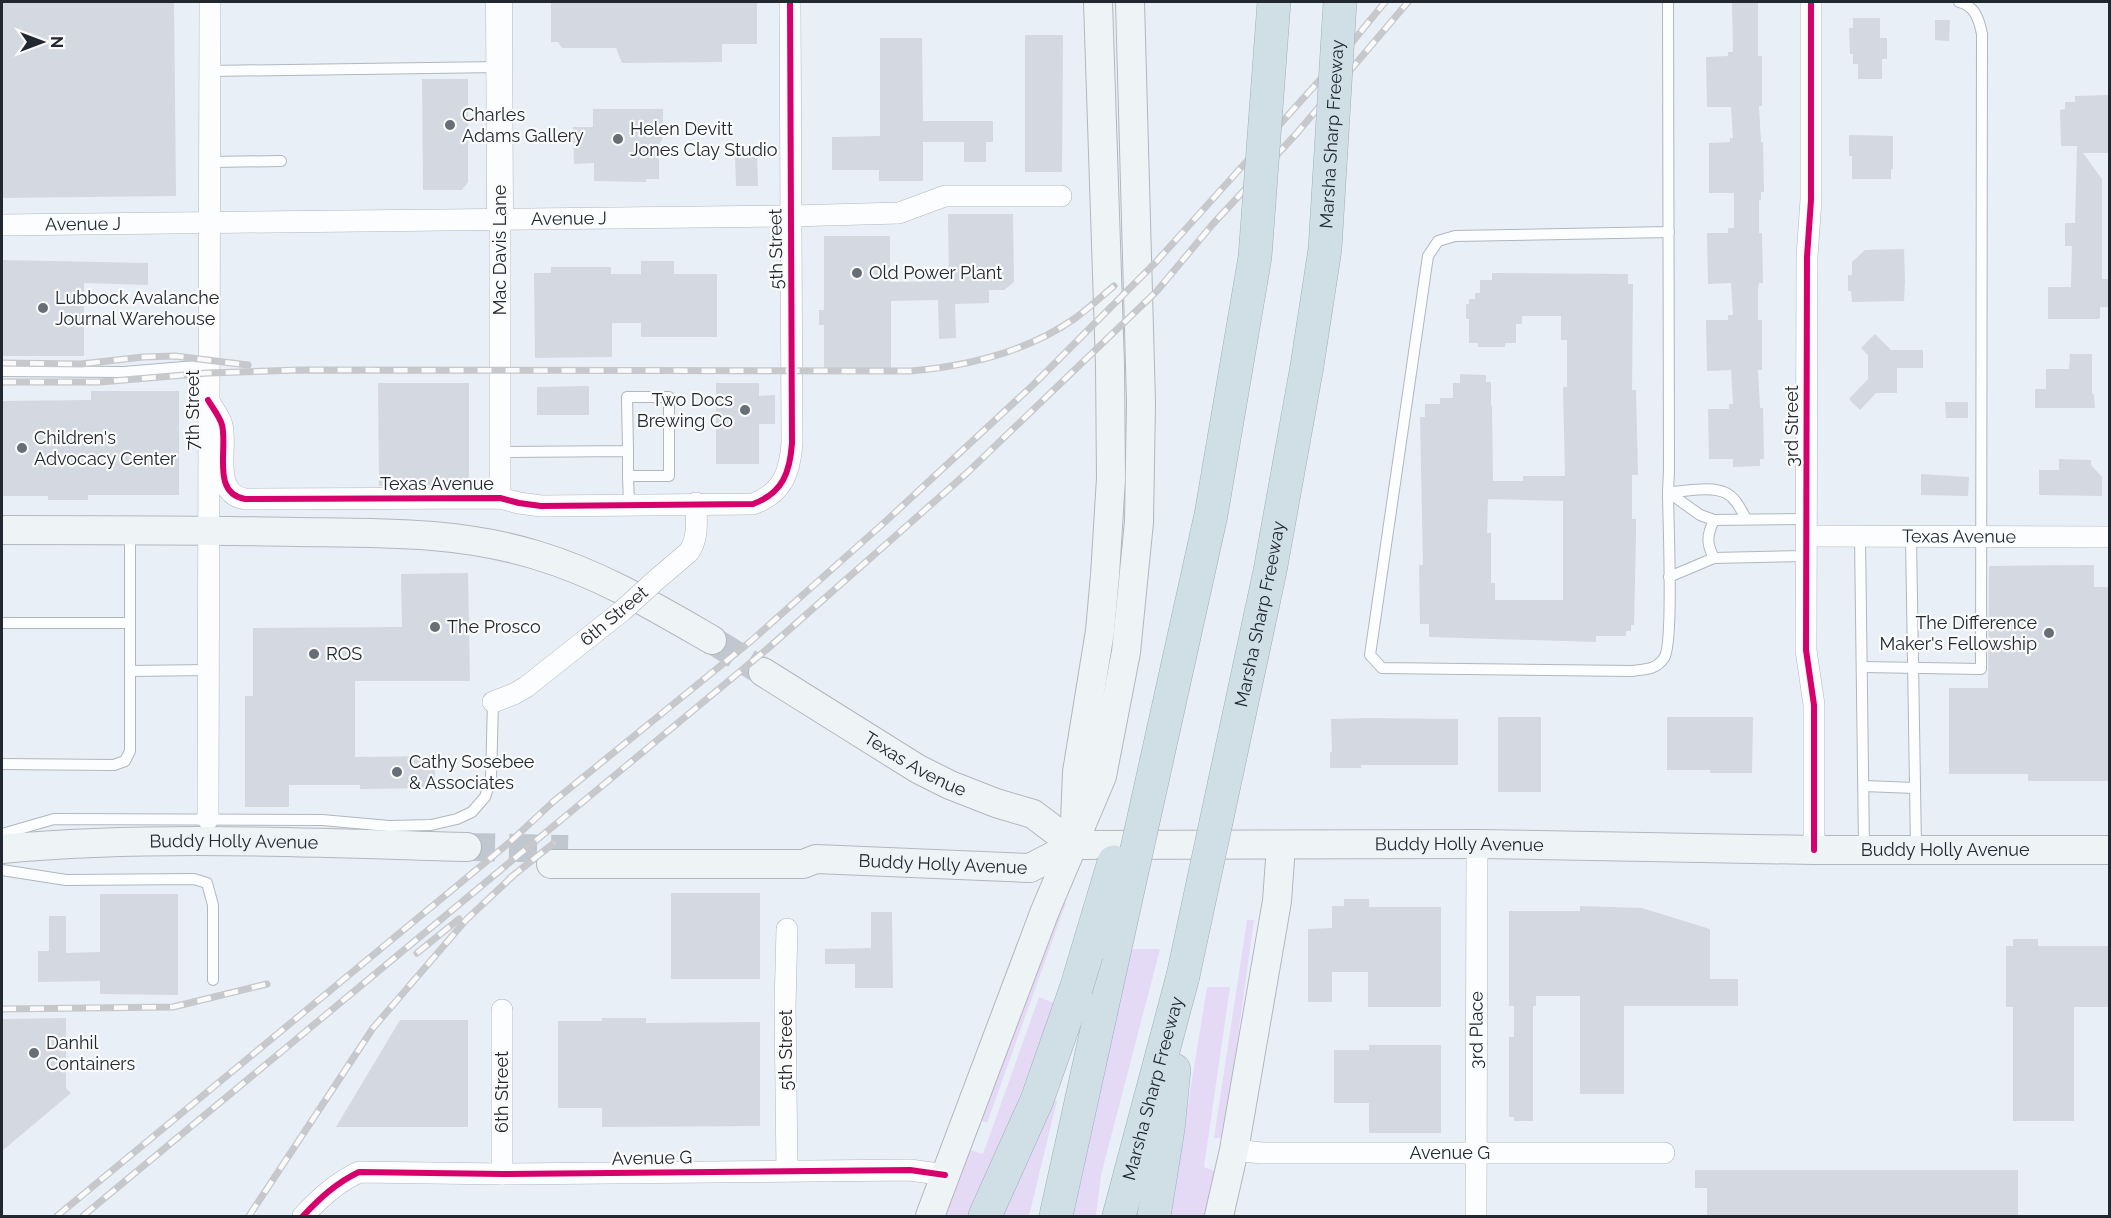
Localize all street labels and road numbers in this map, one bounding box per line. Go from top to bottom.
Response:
street label: Marsha Sharp Freeway [1315,39,1348,229]
street label: Mac Davis Lane [489,184,510,315]
street label: Avenue J [531,207,607,229]
street label: 5th Street [764,208,787,290]
street label: Avenue J [45,213,121,235]
street label: 7th Street [182,370,203,450]
street label: 3rd Street [1781,385,1802,467]
street label: Texas Avenue [380,473,494,494]
street label: Marsha Sharp Freeway [1230,519,1289,709]
street label: Texas Avenue [1902,525,2016,547]
street label: 6th Street [576,581,652,650]
street label: Texas Avenue [860,727,970,800]
street label: Buddy Holly Avenue [149,830,319,853]
street label: Buddy Holly Avenue [1375,833,1544,855]
street label: Buddy Holly Avenue [1861,839,2030,860]
street label: Buddy Holly Avenue [858,850,1028,878]
street label: 3rd Place [1465,991,1487,1069]
street label: Marsha Sharp Freeway [1118,994,1187,1182]
street label: 5th Street [775,1010,796,1090]
street label: 6th Street [491,1051,512,1133]
street label: Avenue G [1409,1142,1490,1163]
street label: Avenue G [611,1146,692,1169]

